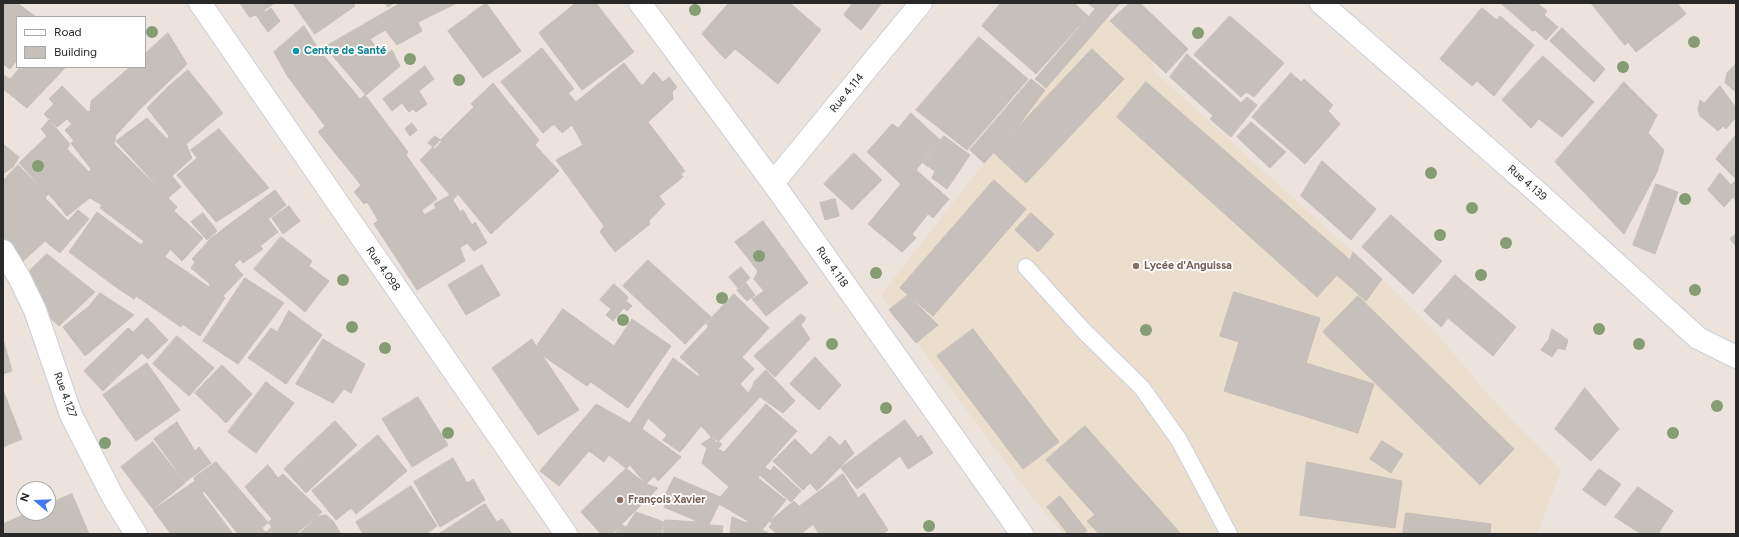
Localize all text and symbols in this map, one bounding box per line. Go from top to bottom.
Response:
legend [16,16,146,68]
text: Road [54,25,82,39]
place label: Centre de Santé [304,44,386,58]
text: Building [54,45,97,59]
marker: Centre de Santé [291,46,301,56]
street label: Rue 4.114 [827,71,867,115]
street label: Rue 4.139 [1505,162,1549,204]
street label: Rue 4.098 [363,244,403,294]
street label: Rue 4.118 [813,244,851,290]
place label: Lycée d'Anguissa [1144,259,1232,273]
marker: Lycée d'Anguissa [1131,261,1141,271]
street label: Rue 4.127 [51,370,79,420]
north arrow [16,481,56,521]
text: N [18,491,33,503]
place label: François Xavier [628,493,705,507]
marker: François Xavier [615,495,625,505]

